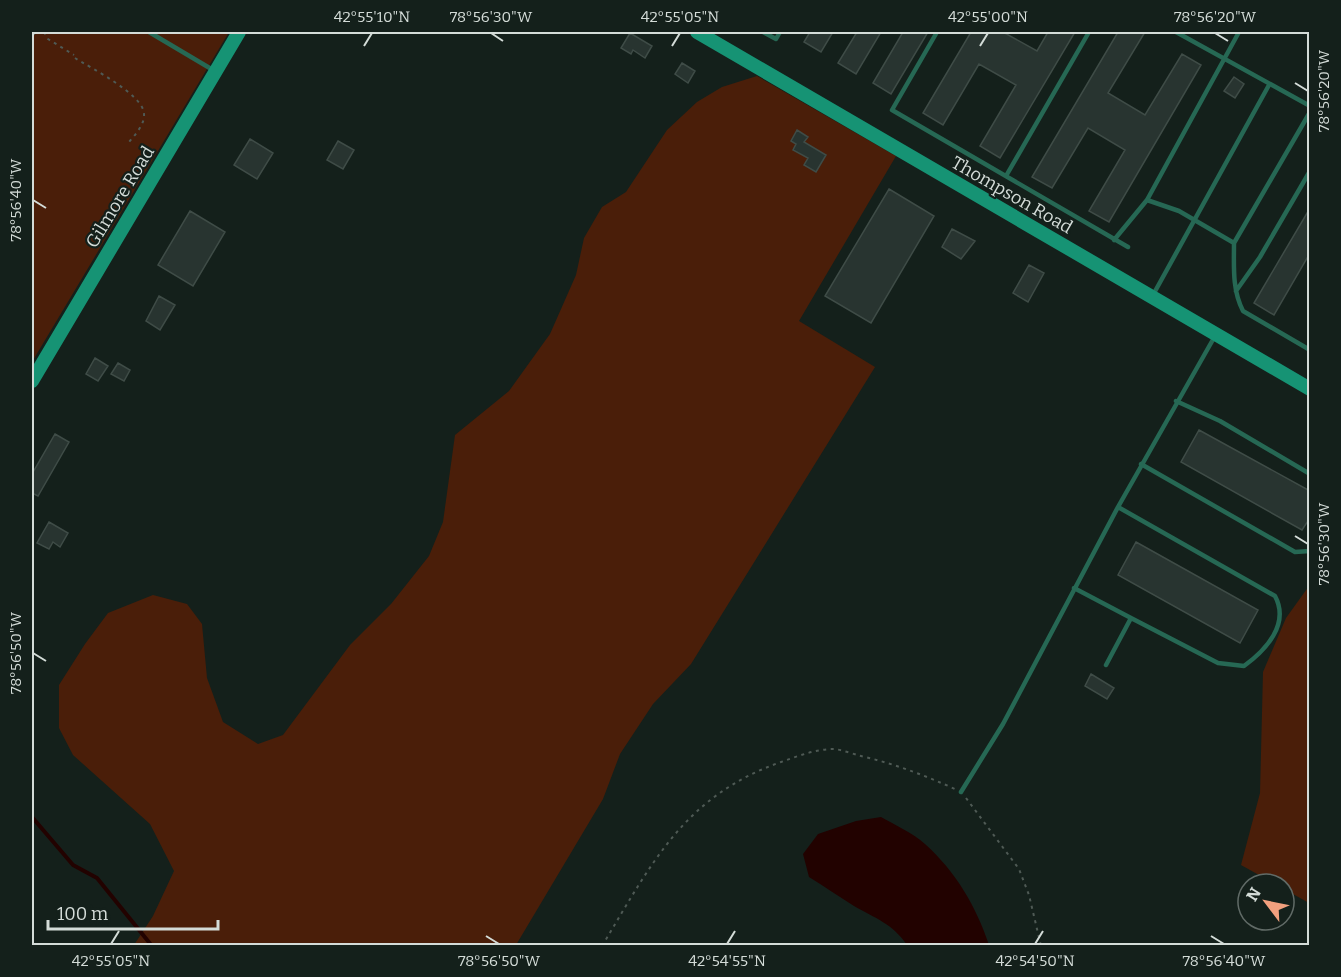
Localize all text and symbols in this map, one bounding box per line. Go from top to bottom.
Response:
text: 42°55'10"N [334,8,410,26]
text: 78°56'30"W [450,8,533,26]
text: 42°55'05"N [641,8,719,26]
text: 42°55'00"N [948,8,1028,26]
text: 78°56'20"W [1174,8,1257,26]
text: 78°56'20"W [1315,49,1333,132]
street label: Gilmore Road [81,142,159,252]
street label: Thompson Road [948,151,1077,239]
text: 78°56'40"W [7,158,25,241]
text: 78°56'30"W [1315,502,1333,585]
text: 78°56'50"W [7,611,25,694]
north arrow [1236,872,1296,932]
text: N [1242,884,1265,905]
scale bar [48,893,218,931]
text: 100 m [57,903,108,925]
text: 42°55'05"N [72,952,150,970]
text: 78°56'50"W [458,952,541,970]
text: 42°54'55"N [688,952,766,970]
text: 42°54'50"N [995,952,1075,970]
text: 78°56'40"W [1183,952,1266,970]

